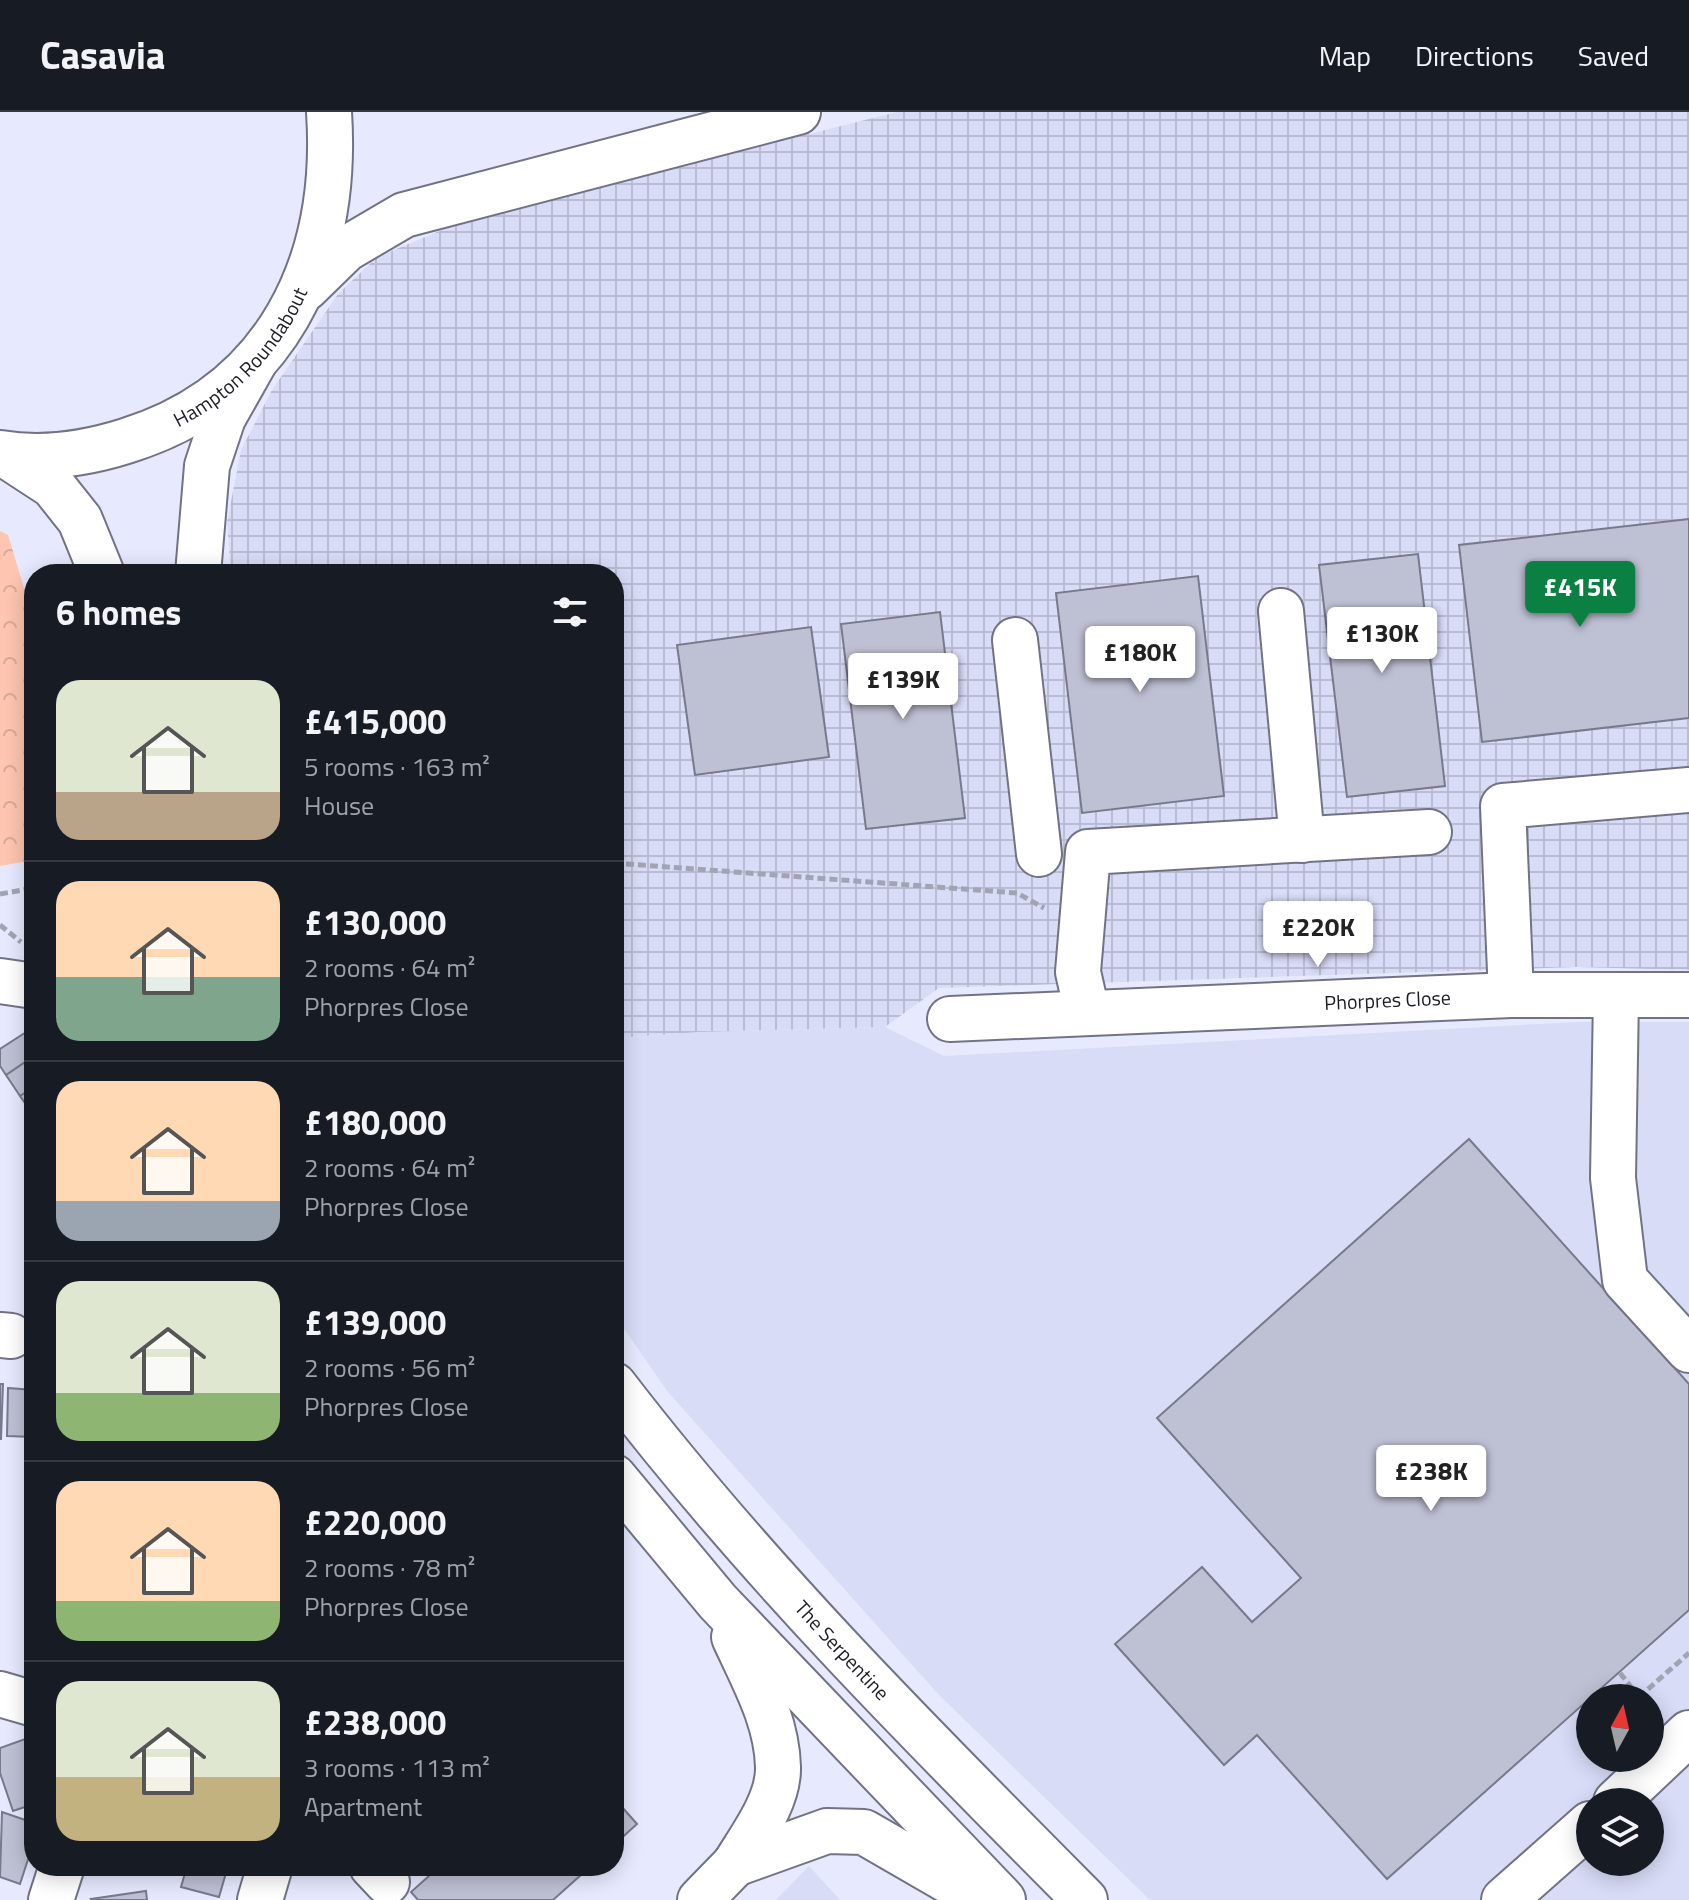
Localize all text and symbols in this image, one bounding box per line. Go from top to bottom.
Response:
text: Casavia [40,26,165,84]
text: Map [1319,34,1371,77]
text: Directions [1415,34,1534,77]
text: Saved [1578,34,1649,77]
street label: Hampton Roundabout [168,282,315,435]
pin: £415K [1524,561,1636,629]
text: £415K [1543,567,1617,606]
text: 6 homes [56,586,181,638]
icon: filters [548,590,592,634]
pin: £130K [1326,607,1438,675]
text: £130K [1345,613,1419,652]
pin: £180K [1084,626,1196,694]
text: £180K [1103,632,1177,671]
pin: £139K [847,653,959,721]
text: £139K [866,659,940,698]
text: £415,000 [304,695,446,747]
icon: home [120,712,216,808]
text: 5 rooms · 163 m² [304,747,490,786]
text: House [304,786,374,825]
text: £130,000 [304,896,446,948]
pin: £220K [1262,901,1374,969]
text: £220K [1281,907,1355,946]
icon: home [120,913,216,1009]
text: 2 rooms · 64 m² [304,948,475,987]
street label: Phorpres Close [1324,982,1452,1018]
text: Phorpres Close [304,987,469,1026]
text: £180,000 [304,1096,446,1148]
icon: home [120,1113,216,1209]
text: 2 rooms · 64 m² [304,1148,475,1187]
text: Phorpres Close [304,1187,469,1226]
text: £139,000 [304,1296,446,1348]
icon: home [120,1313,216,1409]
text: 2 rooms · 56 m² [304,1348,475,1387]
text: Phorpres Close [304,1387,469,1426]
pin: £238K [1375,1445,1487,1513]
text: £238K [1394,1451,1468,1490]
text: £220,000 [304,1496,446,1548]
icon: home [120,1513,216,1609]
text: 2 rooms · 78 m² [304,1548,475,1587]
text: Phorpres Close [304,1587,469,1626]
street label: The Serpentine [788,1593,897,1707]
north arrow [1576,1684,1664,1772]
map controls [1576,1684,1664,1876]
text: £238,000 [304,1696,446,1748]
icon: home [120,1713,216,1809]
text: 3 rooms · 113 m² [304,1748,490,1787]
text: Apartment [304,1787,422,1826]
button: layers [1576,1788,1664,1876]

